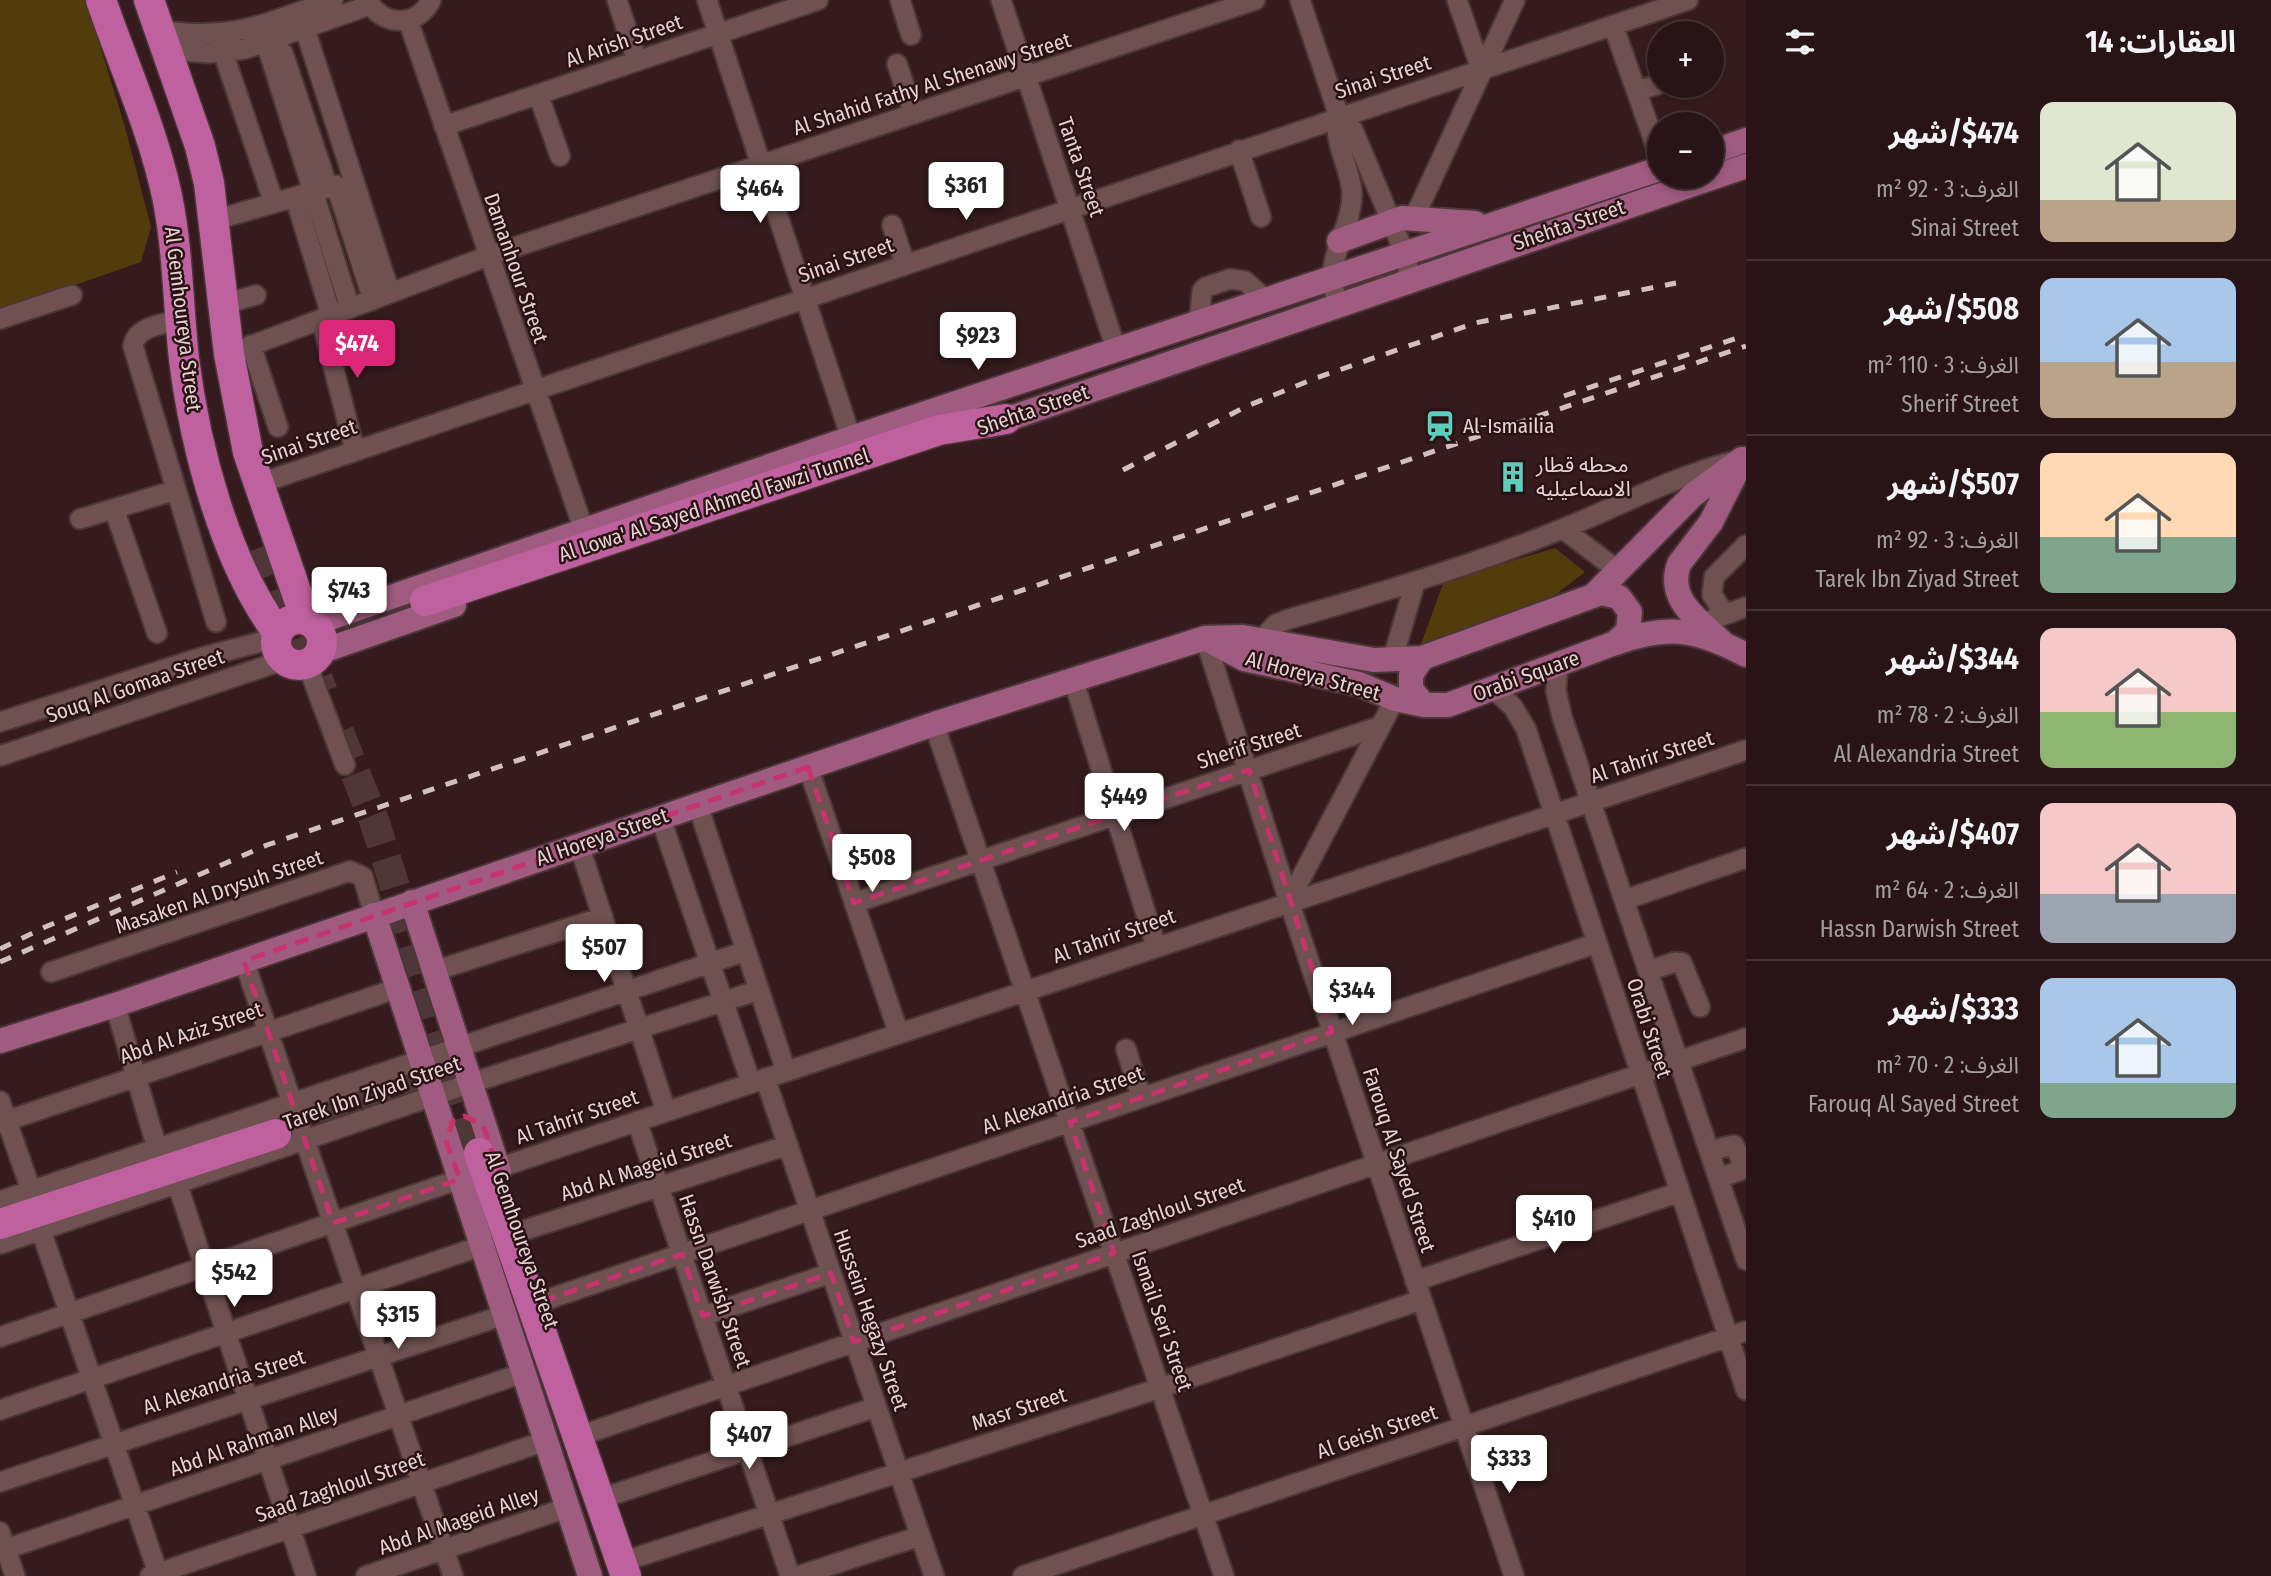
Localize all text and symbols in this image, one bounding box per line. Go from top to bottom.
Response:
street label: Al Arish Street [562,9,686,73]
map controls [1647,21,1724,189]
button: + [1647,21,1724,98]
icon: filters [1781,23,1819,61]
text: العقارات: 14 [2085,24,2236,60]
street label: Al Shahid Fathy Al Shenawy Street [790,27,1074,141]
street label: Sinai Street [1332,49,1434,105]
button: − [1647,112,1724,189]
street label: Tanta Street [1052,114,1110,220]
text: $474/شهر [1889,115,2019,151]
icon: home [2096,130,2180,214]
pin: $361 [925,162,1007,222]
pin: $464 [719,166,801,225]
text: $361 [945,171,987,199]
text: $464 [736,174,784,202]
text: الغرف: 3 · 92 m² [1876,175,2019,203]
street label: Damanhour Street [478,190,554,346]
street label: Shehta Street [1510,194,1628,256]
text: Sinai Street [1911,214,2019,242]
street label: Al Gemhoureya Street [159,225,207,413]
street label: Sinai Street [795,232,897,288]
text: $508/شهر [1884,291,2019,327]
icon: home [2096,306,2180,390]
pin: $923 [937,312,1019,372]
pin: $474 [316,320,398,380]
text: $923 [956,321,1000,349]
text: $474 [335,329,379,357]
text: الغرف: 3 · 110 m² [1867,351,2019,379]
street label: Shehta Street [974,379,1092,441]
text: Sherif Street [1901,390,2019,418]
station icon: Al-Ismailia [1423,409,1457,443]
place label: Al-Ismailia [1463,413,1554,439]
street label: Sinai Street [258,414,360,470]
street label: Al Lowa' Al Sayed Ahmed Fawzi Tunnel [555,442,873,568]
place label: محطه قطار الاسماعيليه [1535,452,1631,502]
building icon: محطه قطار الاسماعيليه [1496,460,1530,494]
text: $507/شهر [1888,466,2019,502]
icon: home [2096,481,2180,565]
text: الغرف: 3 · 92 m² [1876,526,2019,554]
text: Tarek Ibn Ziyad Street [1815,565,2019,593]
pin: $743 [308,568,390,627]
text: $743 [328,576,370,604]
text: $344/شهر [1886,641,2019,677]
street label: Souq Al Gomaa Street [43,643,227,729]
street label: Orabi Square [1469,645,1583,707]
street label: Al Horeya Street [1243,646,1383,706]
icon: home [2096,656,2180,740]
text: الغرف: 2 · 78 m² [1877,701,2019,729]
street label: Sherif Street [1194,717,1304,775]
street label: Al Tahrir Street [1587,725,1717,789]
text: Al Alexandria Street [1834,740,2019,768]
pin: $449 [1083,774,1165,833]
text: $449 [1101,782,1147,810]
street label: Al Horeya Street [532,802,672,872]
text: $407/شهر [1887,816,2019,852]
icon: home [2096,831,2180,915]
pin: $508 [831,834,913,894]
text: $508 [848,843,896,871]
street label: Masaken Al Drysuh Street [112,844,326,940]
text: الغرف: 2 · 64 m² [1875,876,2019,904]
street label: Al Tahrir Street [1049,903,1179,969]
text: Hassn Darwish Street [1820,915,2019,943]
pin: $507 [563,925,645,984]
text: $507 [582,933,626,961]
pin: $344 [1311,968,1393,1027]
street label: Orabi Street [1621,975,1677,1081]
text: $344 [1329,976,1375,1004]
text: $333/شهر [1888,991,2019,1027]
street label: Abd Al Aziz Street [116,996,266,1070]
icon: home [2096,1006,2180,1090]
street label: Tarek Ibn Ziyad Street [280,1050,464,1136]
text: الغرف: 2 · 70 m² [1876,1051,2019,1079]
street label: Al Alexandria Street [979,1060,1147,1140]
street label: Farouq Al Sayed Street [1357,1064,1441,1256]
street label: Al Tahrir Street [512,1084,642,1150]
text: Farouq Al Sayed Street [1808,1090,2019,1118]
street label: Abd Al Mageid Street [557,1127,735,1207]
street label: Al Gemhoureya Street [479,1148,565,1332]
street label: Saad Zaghloul Street [1072,1172,1248,1254]
street label: Hassn Darwish Street [673,1191,757,1371]
pin: $410 [1513,1196,1595,1255]
text: $410 [1532,1204,1576,1232]
street label: Hussein Hegazy Street [828,1226,914,1414]
street label: Ismail Seri Street [1126,1247,1198,1395]
pin: $542 [193,1250,275,1309]
text: $542 [212,1258,256,1286]
pin: $315 [357,1292,439,1351]
text: $315 [377,1300,419,1328]
street label: Al Alexandria Street [140,1343,309,1421]
street label: Masr Street [968,1381,1070,1436]
street label: Al Geish Street [1313,1399,1441,1465]
street label: Abd Al Rahman Alley [166,1400,342,1482]
pin: $407 [708,1412,790,1471]
text: $407 [726,1420,772,1448]
pin: $333 [1468,1436,1550,1495]
text: $333 [1487,1444,1531,1472]
street label: Saad Zaghloul Street [252,1446,428,1528]
street label: Abd Al Mageid Alley [375,1481,543,1561]

